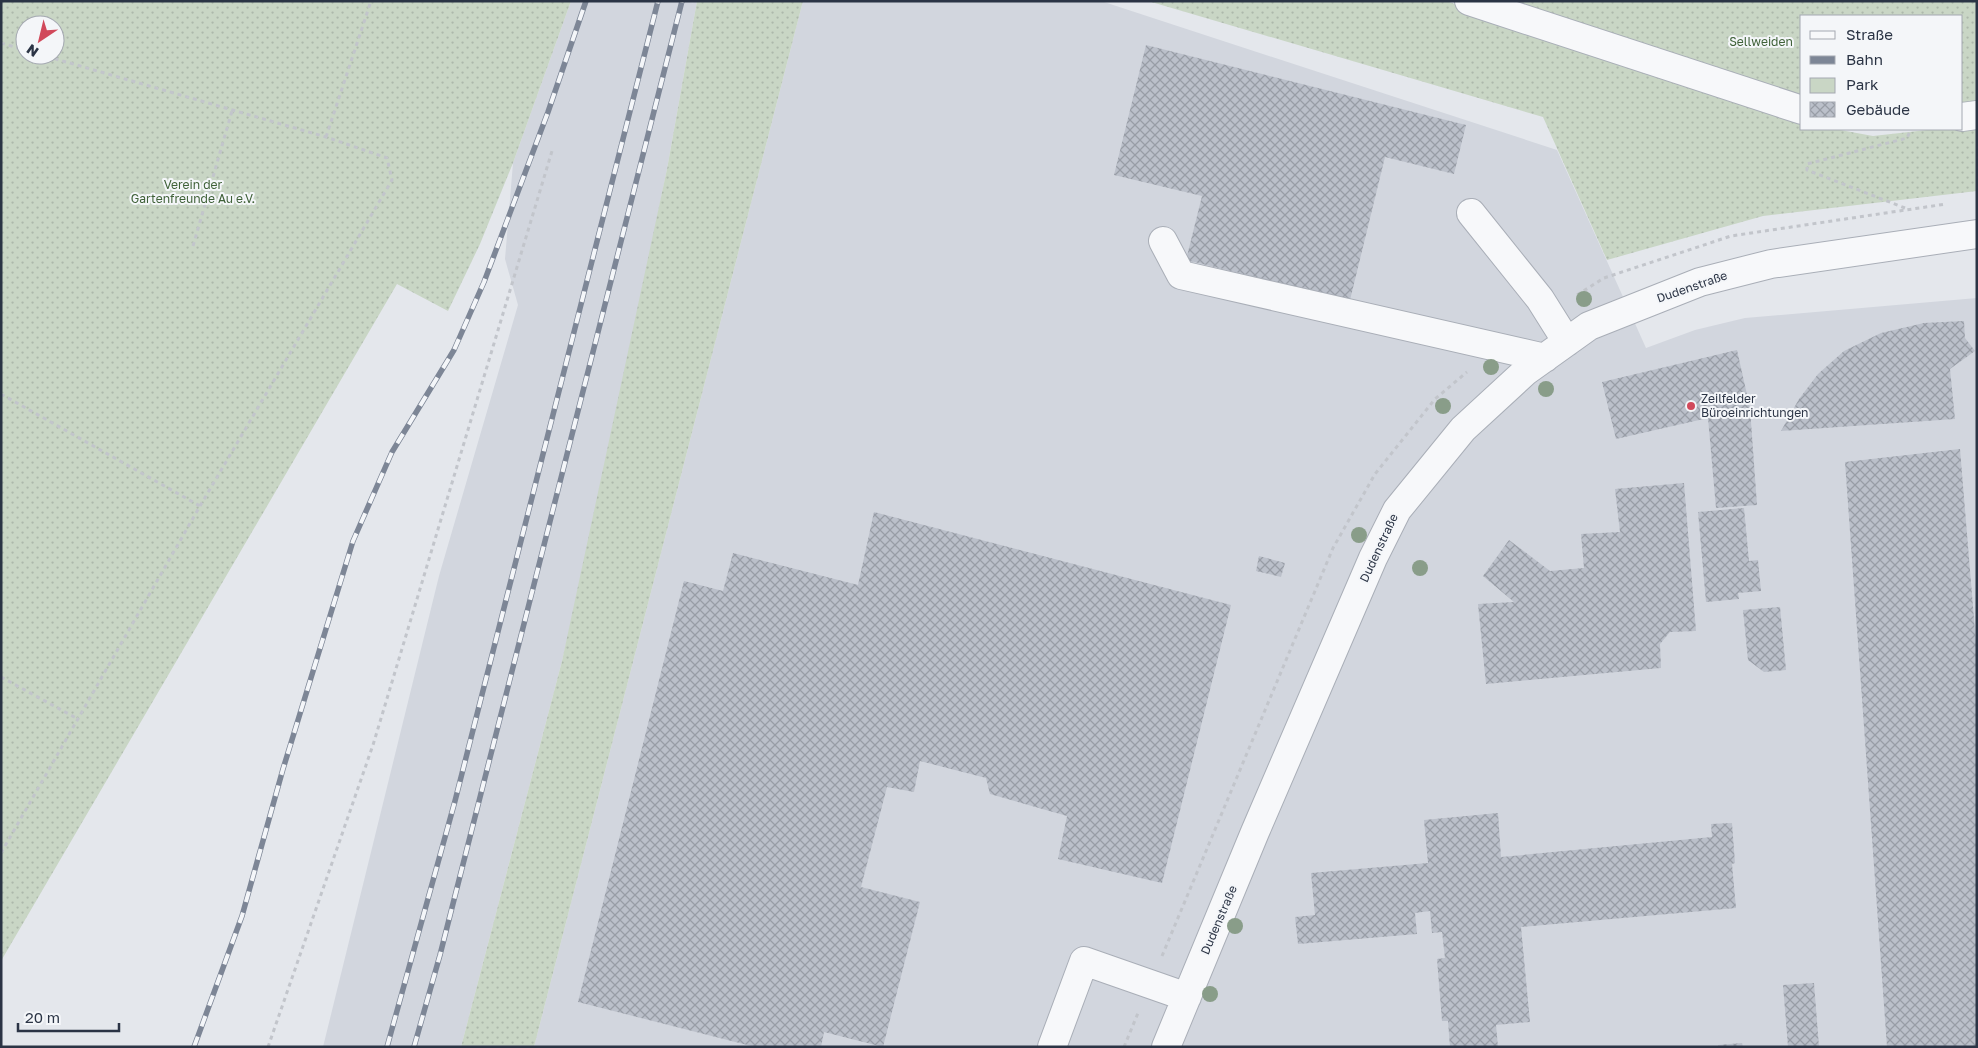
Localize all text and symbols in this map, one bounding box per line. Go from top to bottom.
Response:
north arrow [15,15,65,65]
legend [1800,15,1963,130]
text: Straße [1846,25,1893,43]
park label: Sellweiden [1729,34,1793,49]
text: N [23,41,41,61]
text: Bahn [1846,50,1883,68]
text: Park [1846,75,1879,93]
text: Gebäude [1846,100,1910,118]
park label: Verein der Gartenfreunde Au e.V. [131,177,255,206]
street label: Dudenstraße [1654,267,1729,306]
place label: Zeilfelder Büroeinrichtungen [1701,391,1808,420]
marker: Zeilfelder Büroeinrichtungen [1685,400,1697,412]
street label: Dudenstraße [1356,511,1401,584]
street label: Dudenstraße [1197,883,1240,957]
scale bar [18,1000,119,1032]
text: 20 m [25,1008,60,1026]

